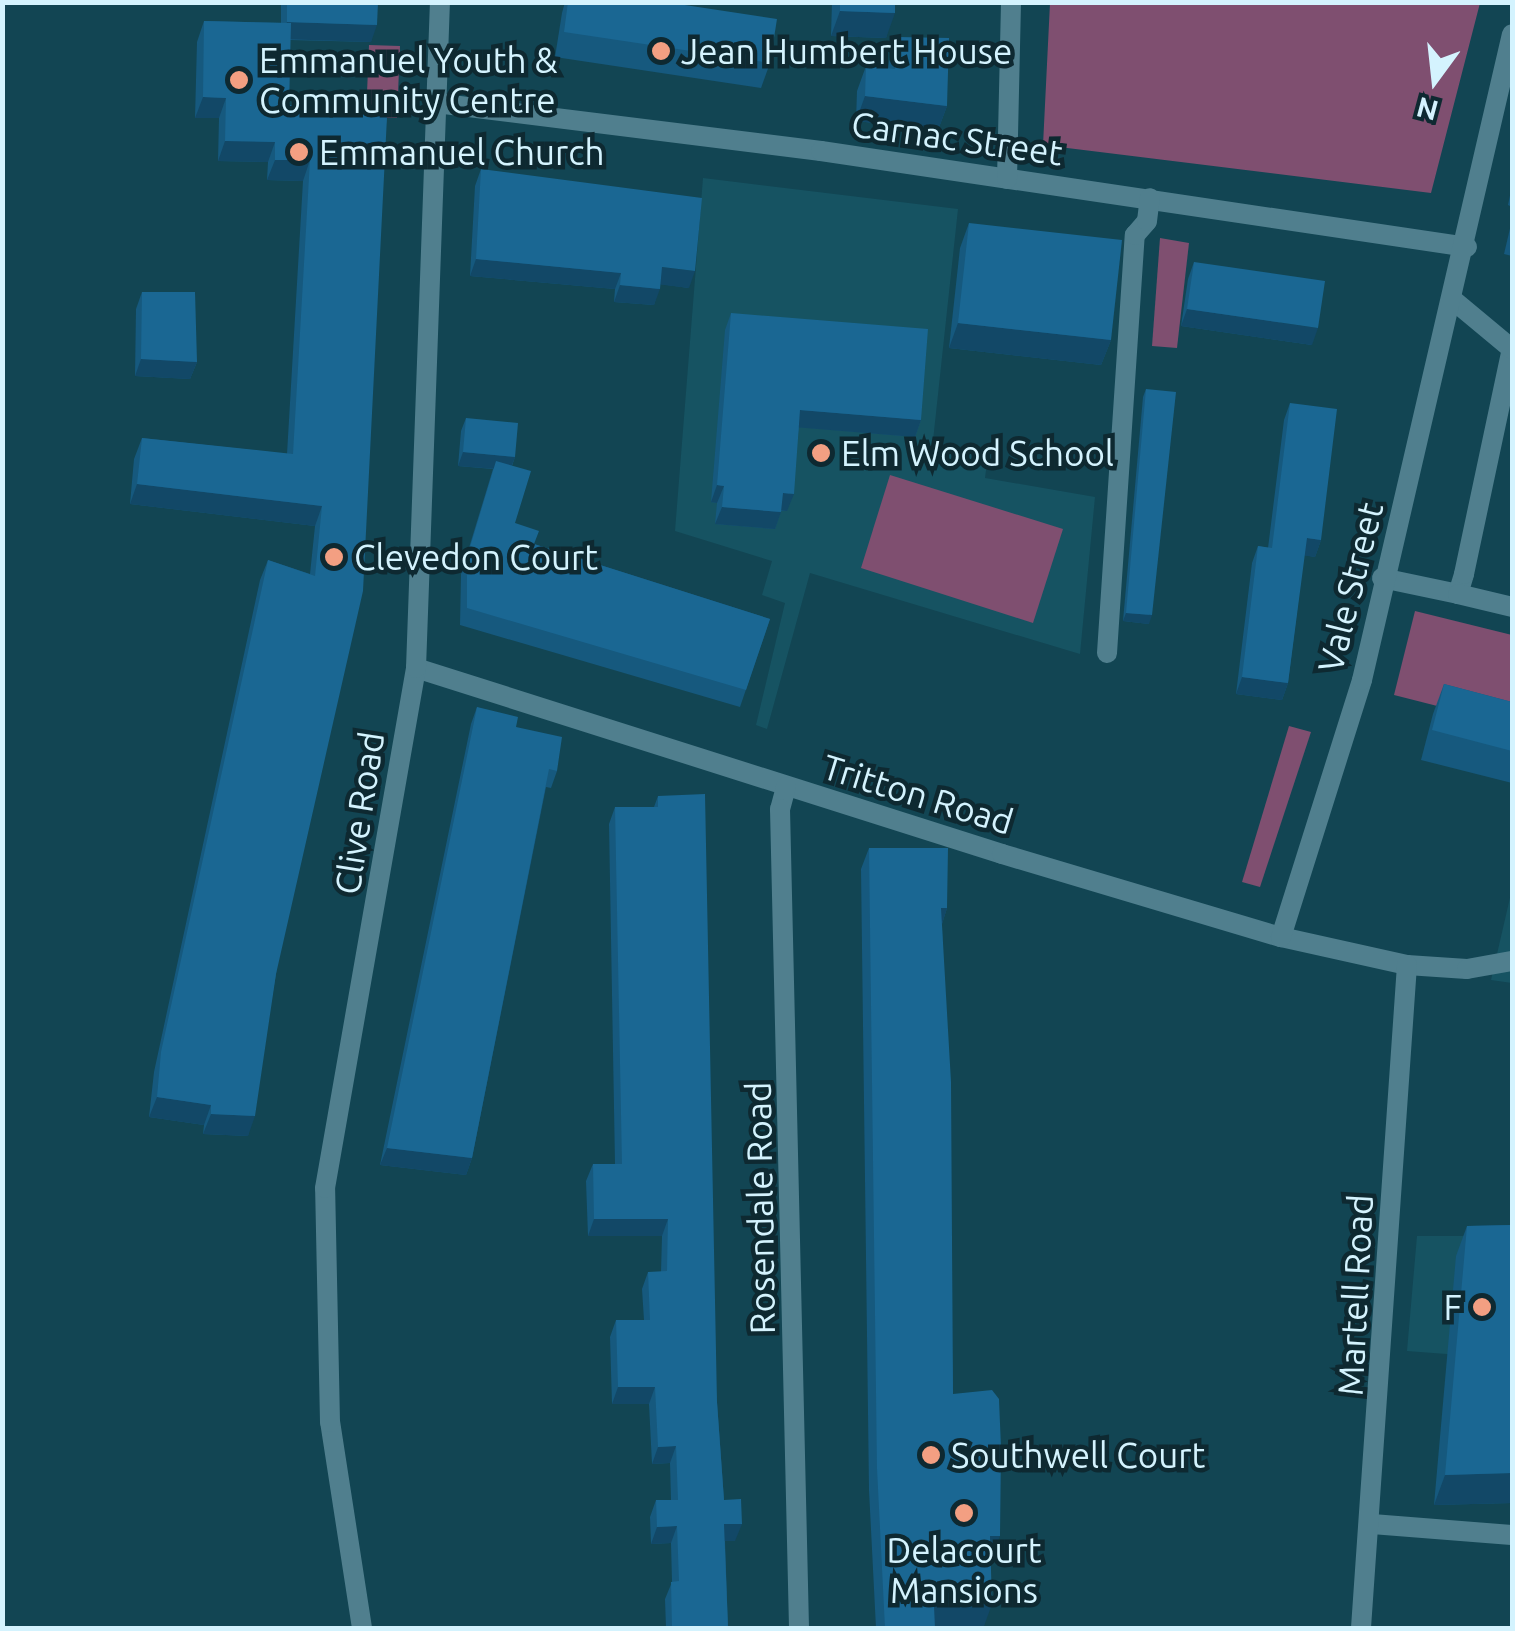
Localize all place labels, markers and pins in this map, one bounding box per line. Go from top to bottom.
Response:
place label: Jean Humbert House [681,30,1012,72]
place label: Emmanuel Youth & Community Centre [259,39,557,121]
marker: Jean Humbert House [650,40,672,62]
marker: Emmanuel Youth & Community Centre [228,69,250,91]
place label: Emmanuel Church [319,131,604,173]
marker: Emmanuel Church [288,141,310,163]
place label: Elm Wood School [841,432,1114,474]
marker: Elm Wood School [810,442,832,464]
place label: Clevedon Court [354,536,598,578]
marker: Clevedon Court [323,546,345,568]
place label: F [1444,1286,1462,1328]
marker: F [1471,1296,1493,1318]
place label: Southwell Court [951,1434,1205,1476]
marker: Southwell Court [920,1444,942,1466]
marker: Delacourt Mansions [953,1502,975,1524]
place label: Delacourt Mansions [887,1529,1041,1611]

